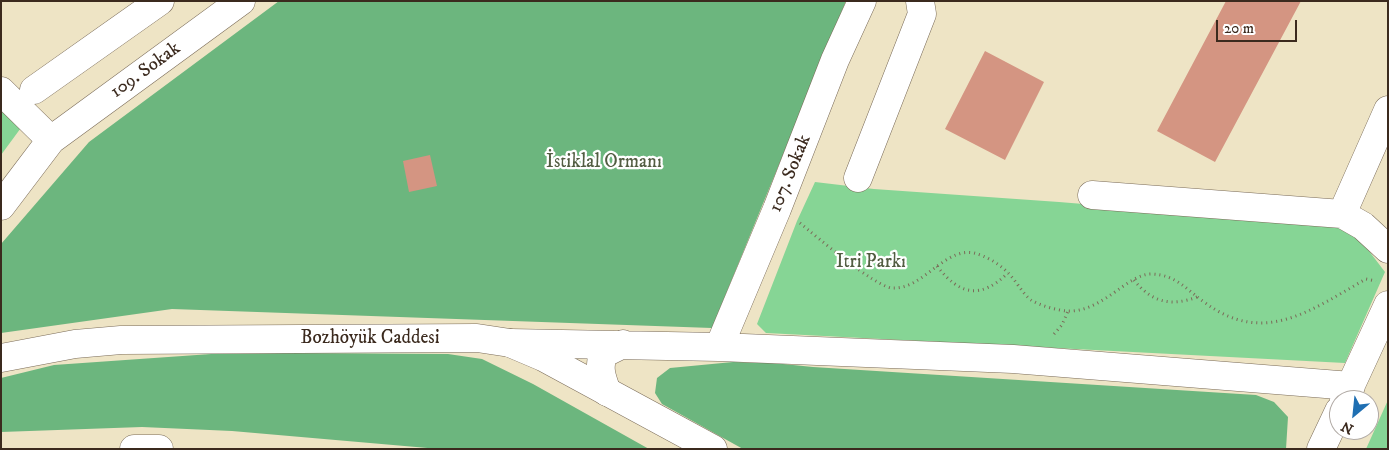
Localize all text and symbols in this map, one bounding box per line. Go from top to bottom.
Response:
scale bar [1219,10,1300,42]
text: 20 m [1224,19,1254,38]
street label: 109. Sokak [106,38,186,104]
street label: 107. Sokak [765,132,817,216]
park label: İstiklal Ormanı [546,152,662,174]
park label: Itri Parkı [836,252,906,274]
street label: Bozhöyük Caddesi [300,328,440,350]
north arrow [1329,390,1379,440]
text: N [1338,417,1357,438]

